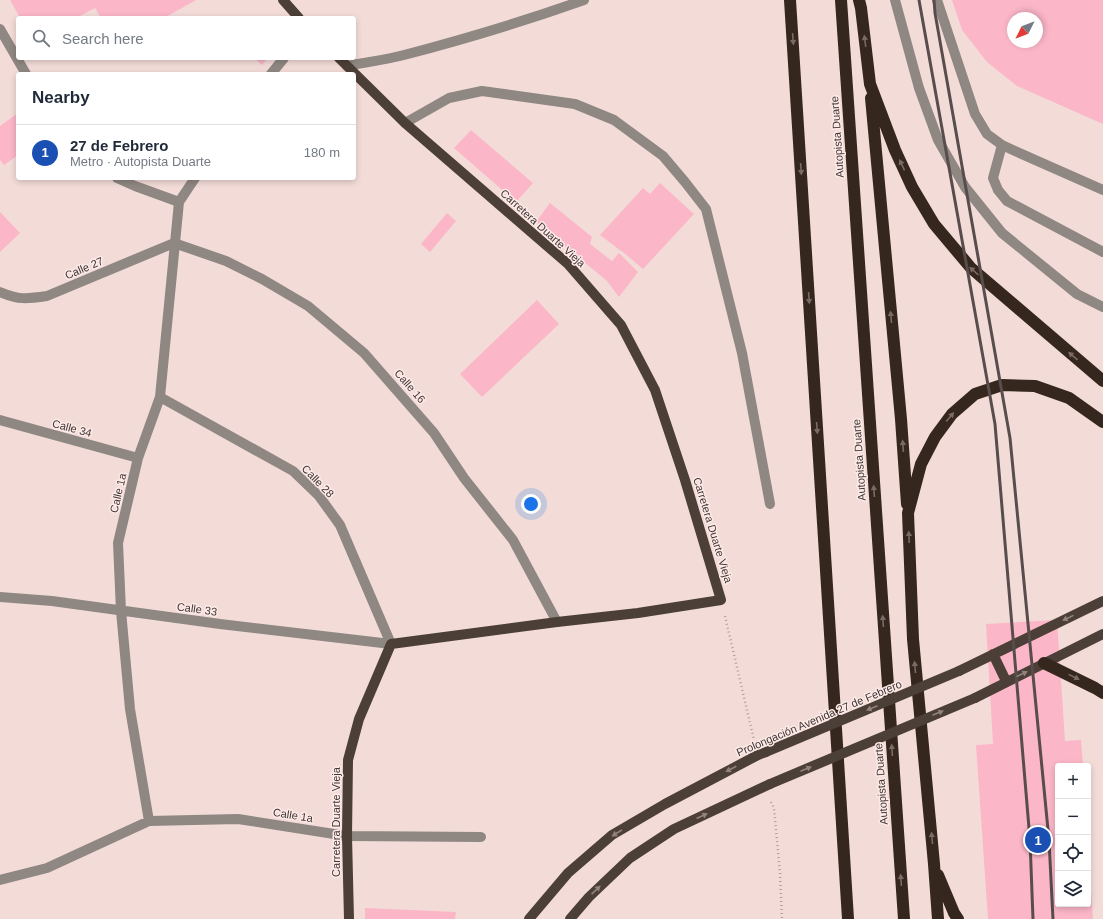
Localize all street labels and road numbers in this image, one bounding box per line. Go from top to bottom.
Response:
street label: Autopista Duarte [828,96,846,178]
street label: Carretera Duarte Vieja [498,187,588,270]
street label: Calle 27 [63,255,105,281]
street label: Calle 16 [392,367,428,405]
street label: Calle 34 [51,417,93,439]
street label: Autopista Duarte [850,419,868,501]
street label: Calle 28 [300,462,336,500]
street label: Calle 1a [108,471,129,514]
street label: Carretera Duarte Vieja [691,476,735,585]
street label: Calle 33 [176,600,218,618]
street label: Prolongación Avenida 27 de Febrero [735,678,903,758]
street label: Autopista Duarte [872,743,890,825]
street label: Carretera Duarte Vieja [330,766,342,877]
street label: Calle 1a [272,806,315,824]

